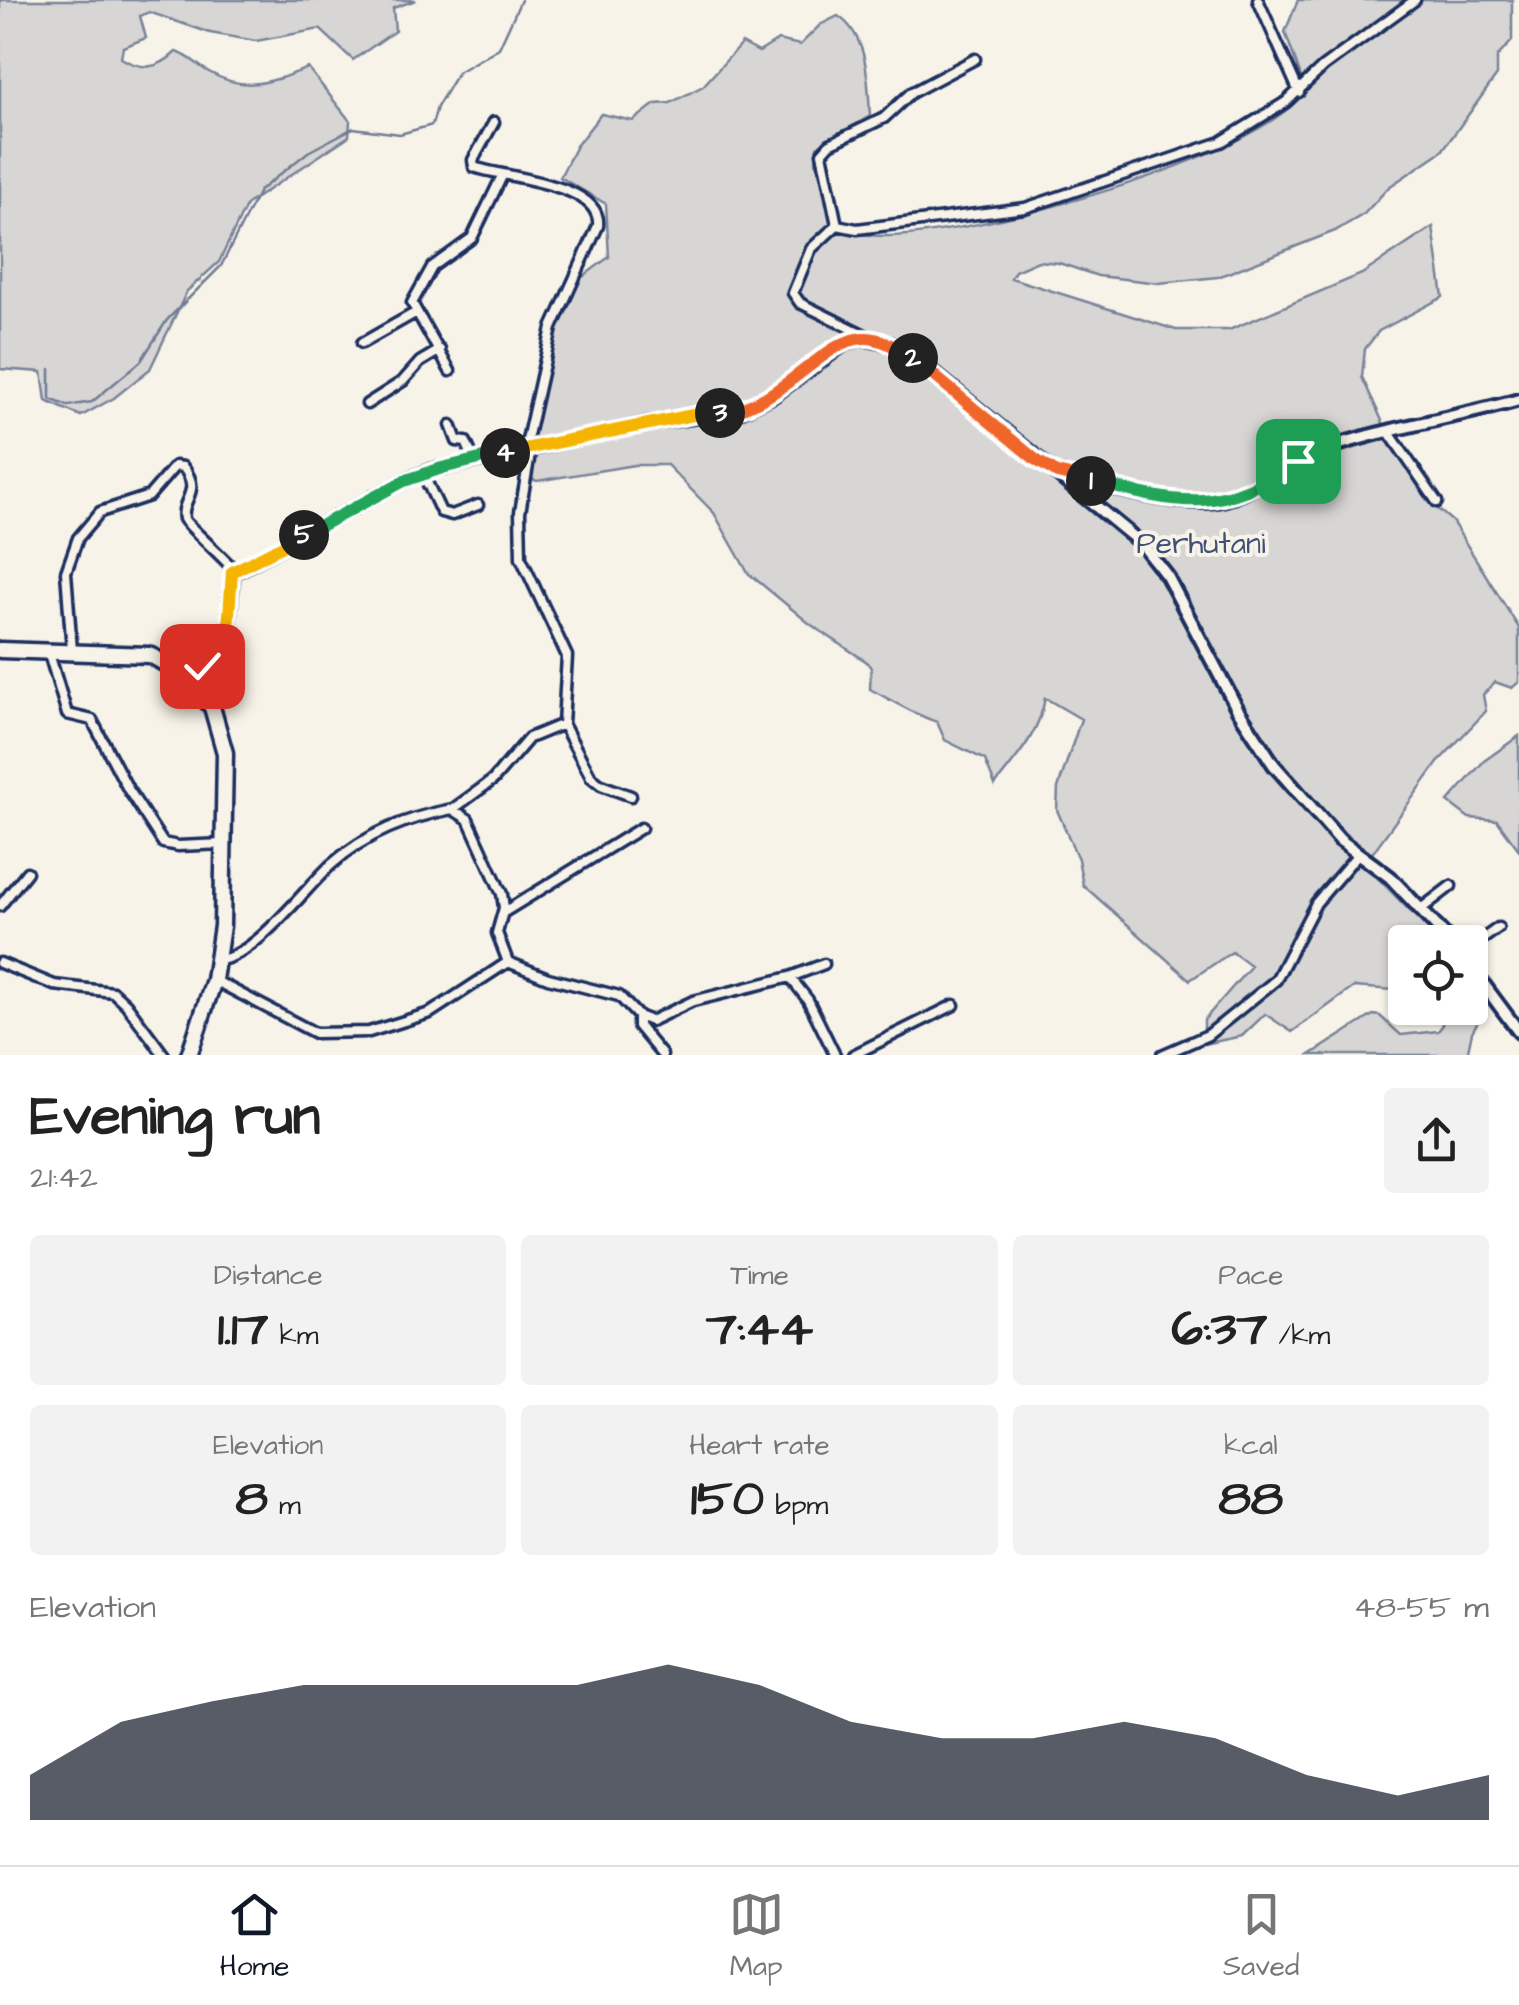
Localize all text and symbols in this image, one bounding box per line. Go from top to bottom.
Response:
pin: 2 [888,333,938,383]
text: 2 [905,338,921,377]
pin: 3 [695,388,745,438]
text: 3 [713,393,727,432]
pin [1256,419,1341,504]
pin: 4 [480,428,530,478]
text: 4 [495,433,515,472]
icon: arrive [1271,434,1326,489]
pin: 1 [1066,456,1116,506]
text: 1 [1089,461,1093,500]
pin: 5 [279,510,329,560]
text: 5 [294,515,314,554]
park label: Perhutani [1137,523,1266,565]
pin [160,624,245,709]
icon: check [175,639,230,694]
map controls [1388,925,1488,1025]
button: locate [1388,925,1488,1025]
text: Evening run [30,1079,320,1155]
button: share [1384,1088,1489,1193]
text: 21:42 [30,1155,98,1200]
text: Distance [214,1256,323,1295]
text: Time [730,1256,789,1295]
text: Pace [1218,1256,1283,1295]
text: 1.17 [218,1295,268,1364]
text: 7:44 [706,1295,813,1364]
text: 6:37 [1171,1295,1267,1364]
text: km [268,1316,319,1355]
text: /km [1267,1316,1330,1355]
text: Elevation [213,1426,323,1465]
text: Heart rate [689,1426,830,1465]
text: kcal [1224,1426,1278,1465]
text: 8 [235,1465,268,1534]
text: 150 [691,1465,764,1534]
text: 88 [1218,1465,1283,1534]
text: m [268,1486,301,1525]
text: bpm [764,1486,828,1525]
text: Elevation [30,1585,156,1630]
text: 48–55 m [1354,1585,1489,1630]
tab: Home [220,1887,289,1986]
tab: Map [729,1887,784,1986]
tab: Saved [1223,1887,1299,1986]

